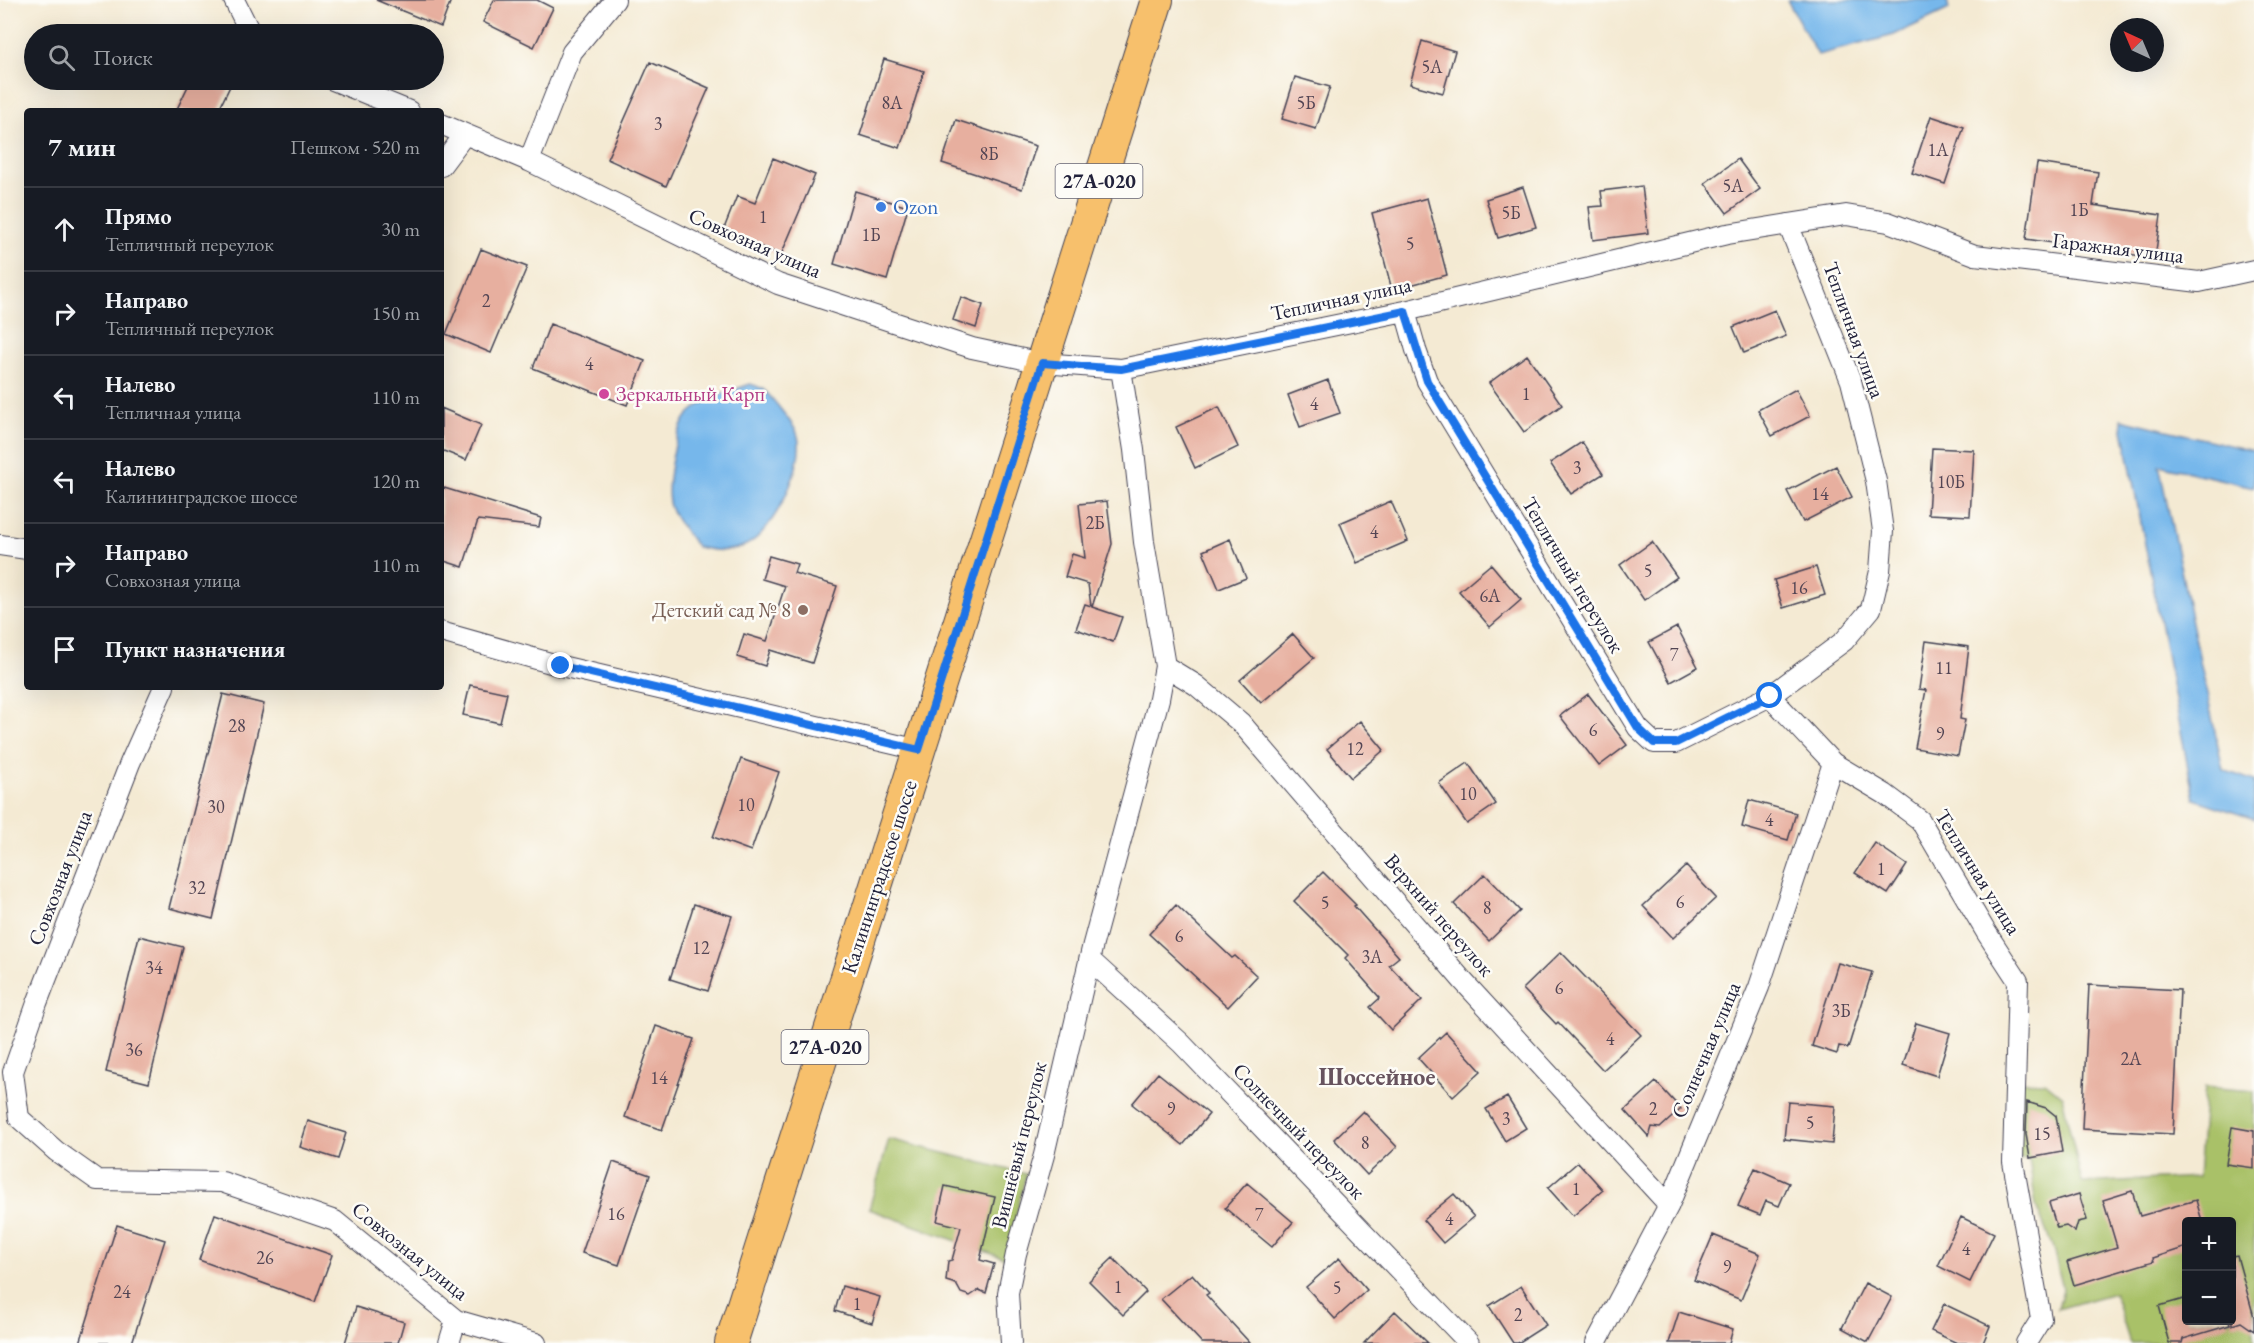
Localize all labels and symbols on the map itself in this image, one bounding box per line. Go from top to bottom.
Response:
north arrow [2110,18,2164,72]
house number: 5А [1421,55,1443,78]
house number: 8А [881,91,903,114]
house number: 5Б [1296,91,1316,114]
house number: 3 [654,112,662,135]
house number: 1А [1927,138,1949,161]
house number: 8Б [979,142,999,165]
road number: 27А-020 [1056,164,1142,198]
house number: 5А [1722,174,1744,197]
place label: Ozon [893,193,938,220]
house number: 1Б [2069,198,2089,221]
marker: Ozon [874,200,888,214]
street label: Совхозная улица [685,201,826,284]
house number: 5Б [1501,201,1521,224]
house number: 1 [759,205,767,228]
house number: 1Б [861,223,881,246]
street label: Гаражная улица [2051,226,2186,269]
house number: 5 [1406,232,1414,255]
street label: Тепличная улица [1817,258,1892,402]
street label: Тепличная улица [1268,270,1414,327]
house number: 2 [482,289,491,312]
house number: 4 [585,352,594,375]
place label: Зеркальный Карп [616,380,765,407]
house number: 1 [1522,382,1530,405]
marker: Зеркальный Карп [597,387,611,401]
house number: 4 [1310,392,1319,415]
house number: 3 [1573,456,1581,479]
house number: 10Б [1937,470,1965,493]
house number: 14 [1811,482,1829,505]
street label: Тепличный переулок [1516,492,1631,658]
house number: 2Б [1085,511,1105,534]
house number: 4 [1370,520,1379,543]
house number: 5 [1644,559,1652,582]
house number: 16 [1790,576,1808,599]
house number: 6А [1479,584,1501,607]
place label: Детский сад № 8 [652,596,791,623]
marker: Детский сад № 8 [796,603,810,617]
house number: 7 [1670,643,1679,666]
route end [547,652,573,678]
house number: 11 [1935,656,1953,679]
route start [1756,682,1782,708]
house number: 28 [228,714,246,737]
house number: 6 [1589,718,1598,741]
house number: 9 [1936,722,1945,745]
house number: 12 [1346,737,1364,760]
street label: Калининградское шоссе [834,776,923,977]
house number: 10 [1459,782,1477,805]
house number: 10 [737,793,755,816]
house number: 30 [207,795,225,818]
street label: Тепличная улица [1929,804,2028,940]
street label: Совхозная улица [21,806,98,949]
house number: 4 [1765,808,1774,831]
street label: Верхний переулок [1379,848,1500,982]
house number: 1 [1877,857,1885,880]
house number: 32 [188,876,206,899]
house number: 6 [1676,890,1685,913]
house number: 5 [1321,891,1329,914]
house number: 8 [1483,896,1491,919]
house number: 6 [1175,924,1184,947]
house number: 12 [692,936,710,959]
house number: 3А [1361,945,1383,968]
house number: 34 [145,956,163,979]
house number: 6 [1555,976,1564,999]
street label: Солнечная улица [1665,977,1747,1122]
house number: 3Б [1831,999,1851,1022]
house number: 4 [1606,1027,1615,1050]
road number: 27А-020 [782,1030,868,1064]
house number: 36 [125,1038,143,1061]
house number: 2А [2120,1047,2142,1070]
street label: Солнечный переулок [1227,1057,1371,1205]
street label: Вишнёвый переулок [985,1059,1052,1231]
district label: Шоссейное [1319,1061,1435,1092]
house number: 14 [650,1066,668,1089]
house number: 9 [1167,1097,1176,1120]
house number: 2 [1649,1097,1658,1120]
house number: 3 [1502,1107,1510,1130]
house number: 5 [1806,1111,1814,1134]
house number: 15 [2033,1122,2051,1145]
house number: 8 [1361,1131,1369,1154]
house number: 1 [1572,1177,1580,1200]
street label: Совхозная улица [346,1195,475,1306]
house number: 16 [607,1202,625,1225]
house number: 7 [1255,1203,1264,1226]
house number: 4 [1445,1207,1454,1230]
house number: 4 [1962,1237,1971,1260]
house number: 26 [256,1246,274,1269]
house number: 9 [1723,1255,1732,1278]
house number: 1 [1114,1275,1122,1298]
house number: 5 [1333,1276,1341,1299]
house number: 24 [113,1280,131,1303]
house number: 1 [853,1292,861,1315]
house number: 2 [1514,1303,1523,1326]

